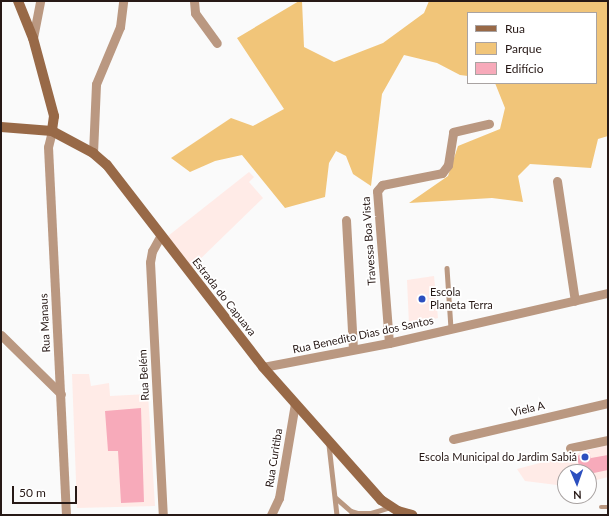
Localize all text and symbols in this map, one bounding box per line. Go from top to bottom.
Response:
legend [467,12,597,84]
text: Rua [505,21,525,36]
text: Parque [505,41,542,56]
text: Edifício [505,61,544,76]
street label: Travessa Boa Vista [359,196,379,286]
street label: Estrada do Capuava [189,255,259,339]
place label: Escola Planeta Terra [430,286,493,312]
street label: Rua Manaus [37,293,53,353]
marker: Escola Planeta Terra [417,294,427,304]
street label: Rua Benedito Dias dos Santos [291,314,435,356]
street label: Rua Belém [136,349,152,401]
street label: Viela A [510,399,546,419]
street label: Rua Curitiba [263,428,285,488]
place label: Escola Municipal do Jardim Sabiá [419,450,577,464]
marker: Escola Municipal do Jardim Sabiá [580,452,590,462]
north arrow [557,464,597,504]
scale bar [14,478,79,504]
text: 50 m [19,485,46,500]
text: N [573,489,582,502]

